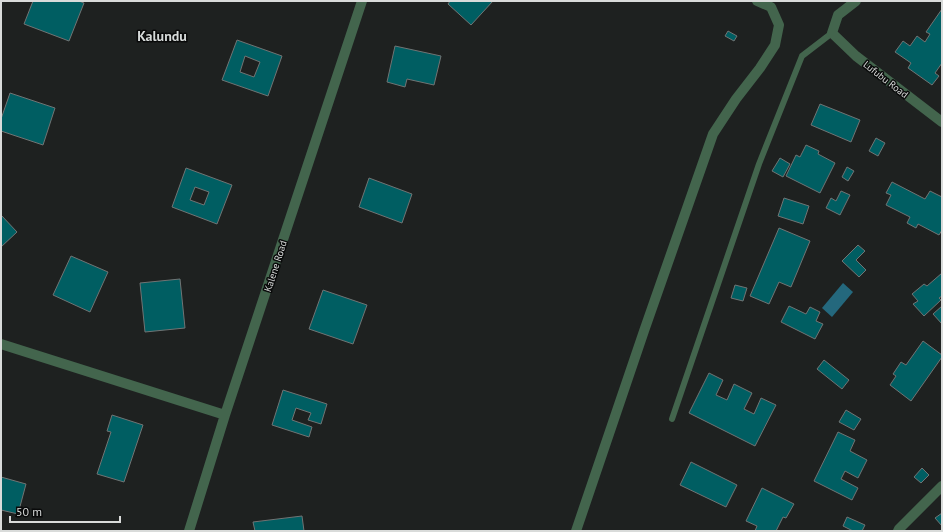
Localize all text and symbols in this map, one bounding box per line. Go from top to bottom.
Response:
district label: Kalundu [137,27,187,45]
street label: Lufubu Road [861,58,911,101]
street label: Kalene Road [261,239,290,293]
scale bar [10,498,120,524]
text: 50 m [16,504,42,519]

